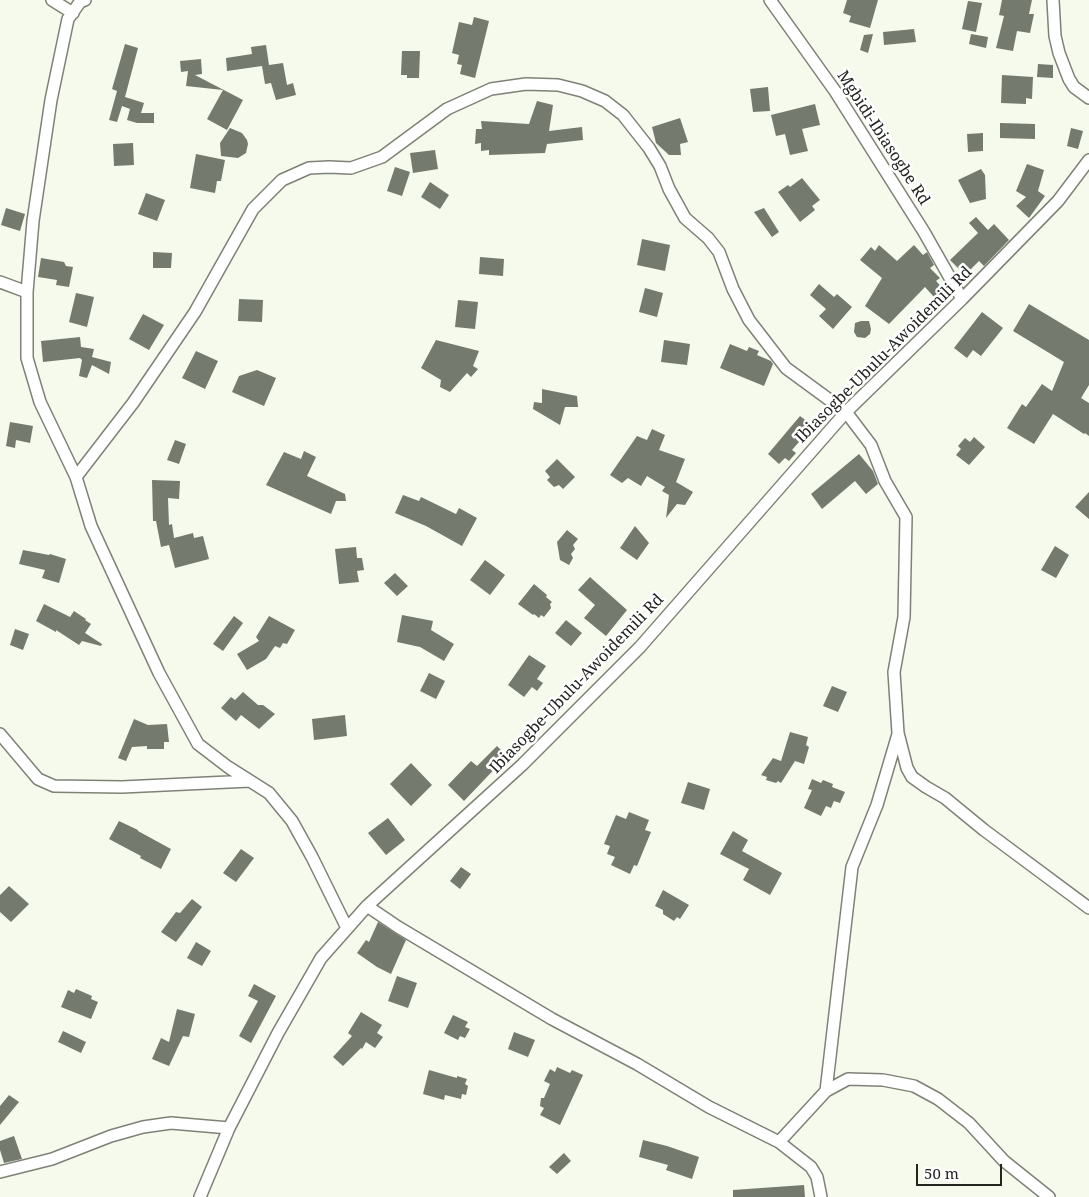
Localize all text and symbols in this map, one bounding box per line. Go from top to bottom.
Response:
street label: Mgbidi-Ibiasogbe Rd [832,67,934,209]
street label: Ibiasogbe-Ubulu-Awoidemili Rd [792,263,976,447]
street label: Ibiasogbe-Ubulu-Awoidemili Rd [486,590,668,778]
scale bar [919,1154,1005,1186]
text: 50 m [924,1163,959,1183]

